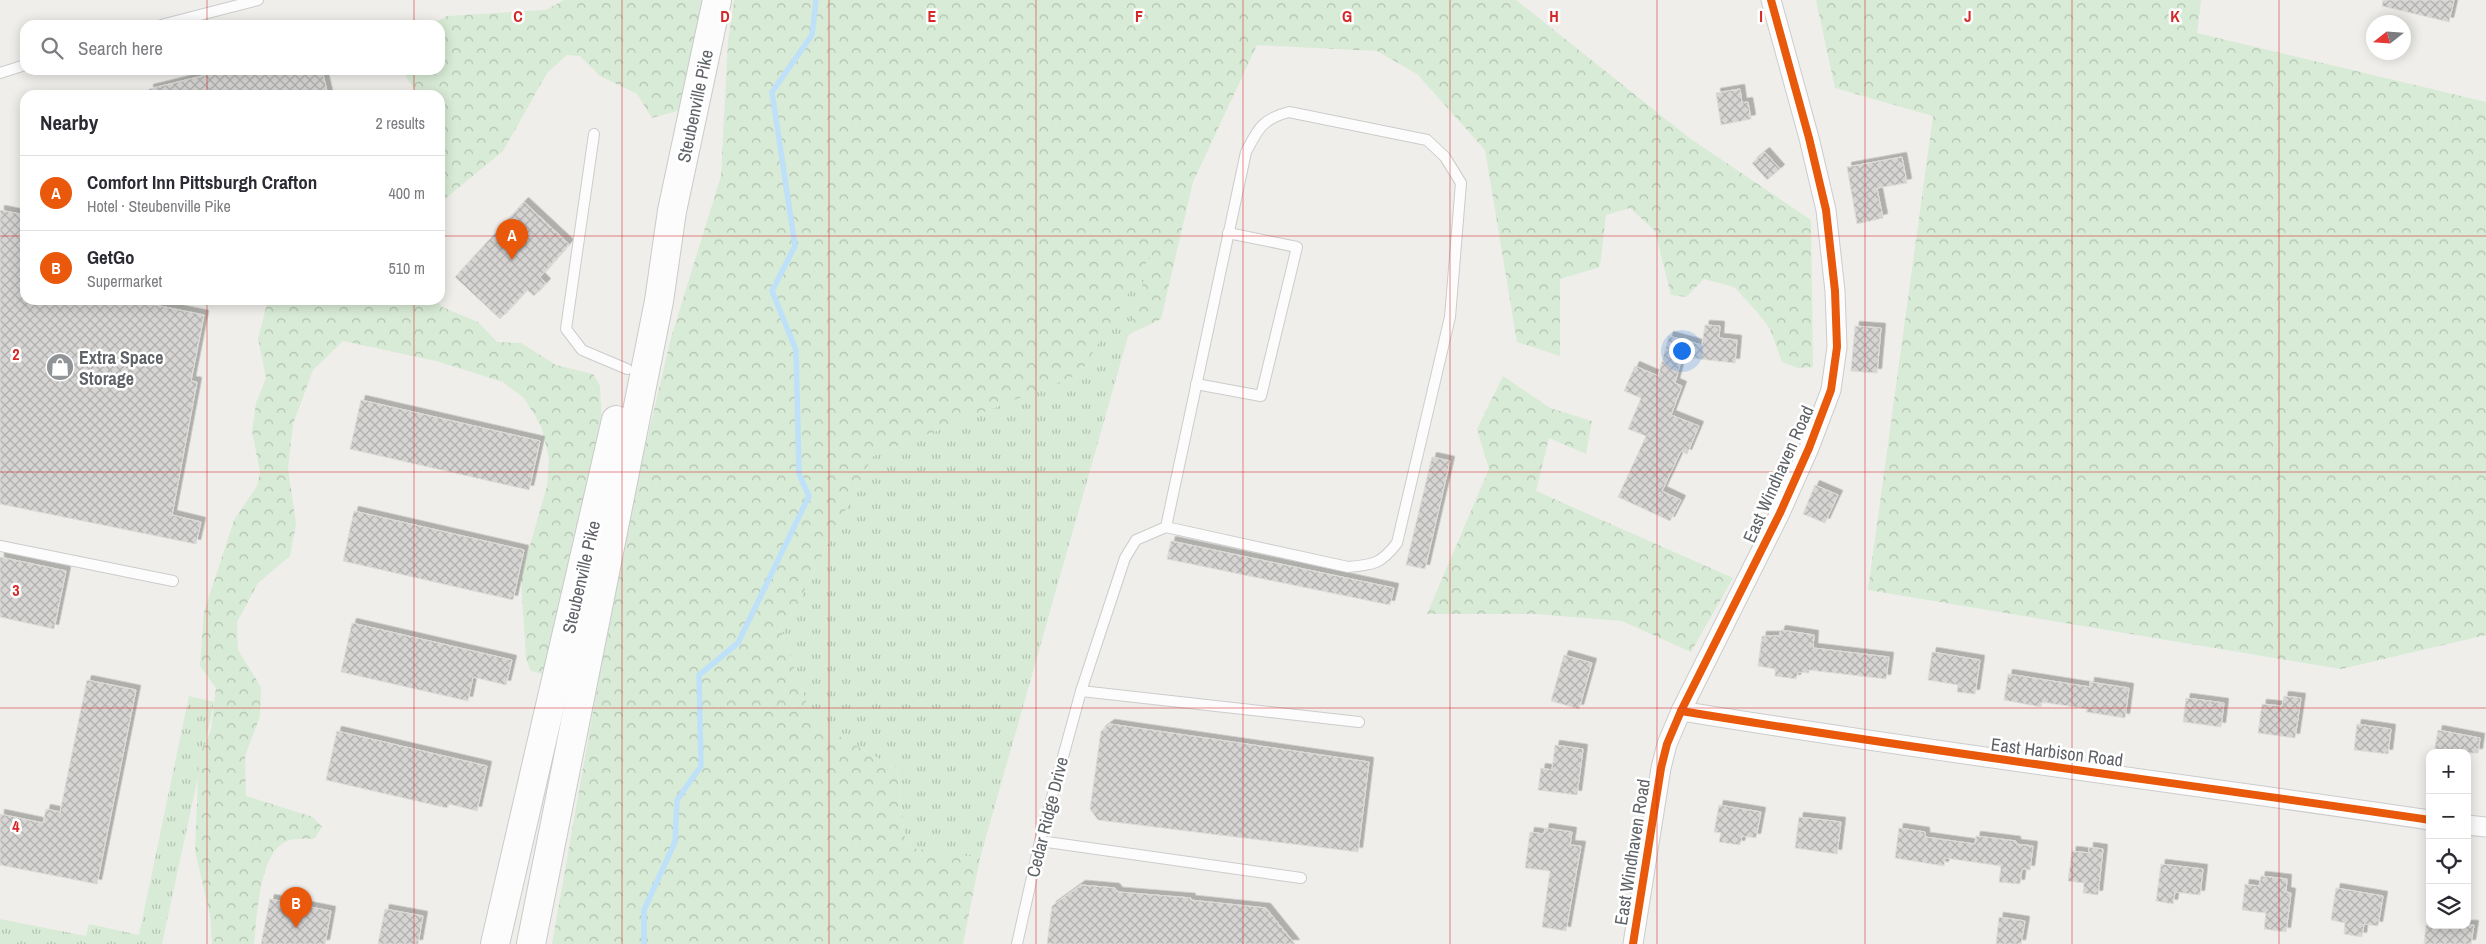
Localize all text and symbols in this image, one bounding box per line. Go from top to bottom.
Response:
text: C [513,5,523,27]
text: D [720,5,730,27]
text: E [928,5,937,27]
text: F [1135,5,1143,27]
text: G [1342,5,1352,27]
text: H [1549,5,1559,27]
text: I [1759,5,1763,27]
text: J [1964,5,1972,27]
text: K [2170,5,2180,27]
north arrow [2366,15,2411,60]
search box [20,20,445,75]
icon: search [38,34,66,62]
text: Search here [78,35,163,61]
street label: Steubenville Pike [671,47,719,165]
text: Nearby [40,108,98,137]
text: 2 results [375,112,425,134]
text: Comfort Inn Pittsburgh Crafton [87,169,317,195]
text: A [51,182,61,204]
text: 400 m [389,182,425,204]
text: Hotel · Steubenville Pike [87,195,231,217]
pin: A [496,219,528,260]
text: GetGo [87,244,135,270]
text: B [51,257,61,279]
text: 510 m [389,257,425,279]
text: Supermarket [87,270,162,292]
your location [1669,338,1695,364]
text: 2 [12,343,20,365]
place label: Extra Space Storage [79,345,164,391]
shop icon: Extra Space Storage [45,352,75,382]
street label: East Windhaven Road [1737,401,1819,547]
street label: Steubenville Pike [556,518,606,636]
text: 3 [12,579,20,601]
street label: East Harbison Road [1990,731,2124,773]
map controls [2426,749,2471,929]
button: + [2426,749,2471,794]
street label: Cedar Ridge Drive [1020,754,1074,880]
street label: East Windhaven Road [1608,777,1656,927]
button: − [2426,794,2471,839]
text: 4 [12,815,20,837]
button: locate [2426,839,2471,884]
button: layers [2426,884,2471,929]
pin: B [280,887,312,928]

